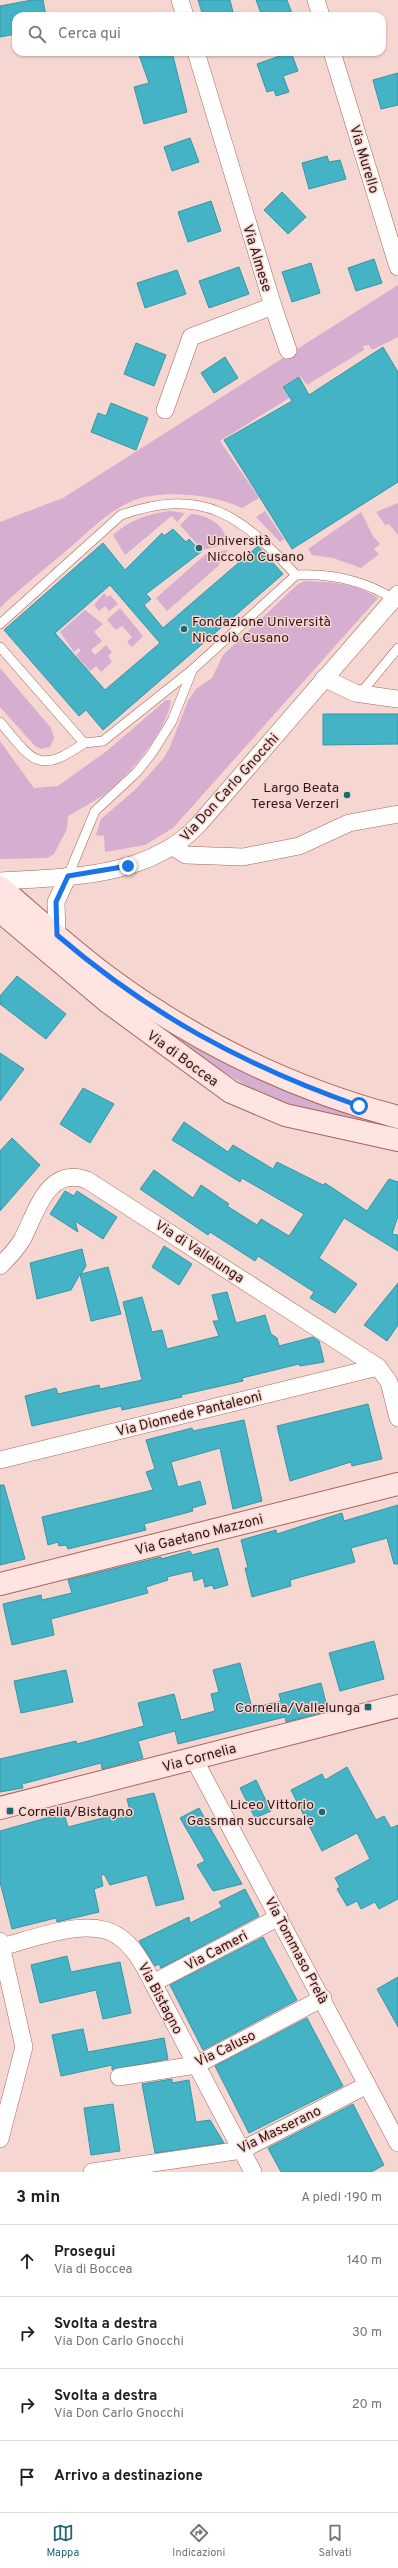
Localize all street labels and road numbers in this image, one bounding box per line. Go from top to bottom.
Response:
street label: Via Murello [345,123,382,196]
street label: Via Almese [238,223,275,294]
street label: Via Don Carlo Gnocchi [177,730,283,846]
street label: Via di Boccea [143,1028,221,1091]
street label: Via di Vallelunga [151,1217,247,1287]
street label: Via Diomede Pantaleoni [115,1388,264,1441]
street label: Via Gaetano Mazzoni [134,1511,265,1560]
street label: Via Cornelia [161,1740,238,1776]
street label: Via Tommaso Prelà [260,1894,331,2007]
street label: Via Cameri [182,1928,251,1975]
street label: Via Bistagno [134,1960,186,2038]
street label: Via Caluso [192,2027,259,2071]
street label: Via Masserano [235,2103,324,2158]

